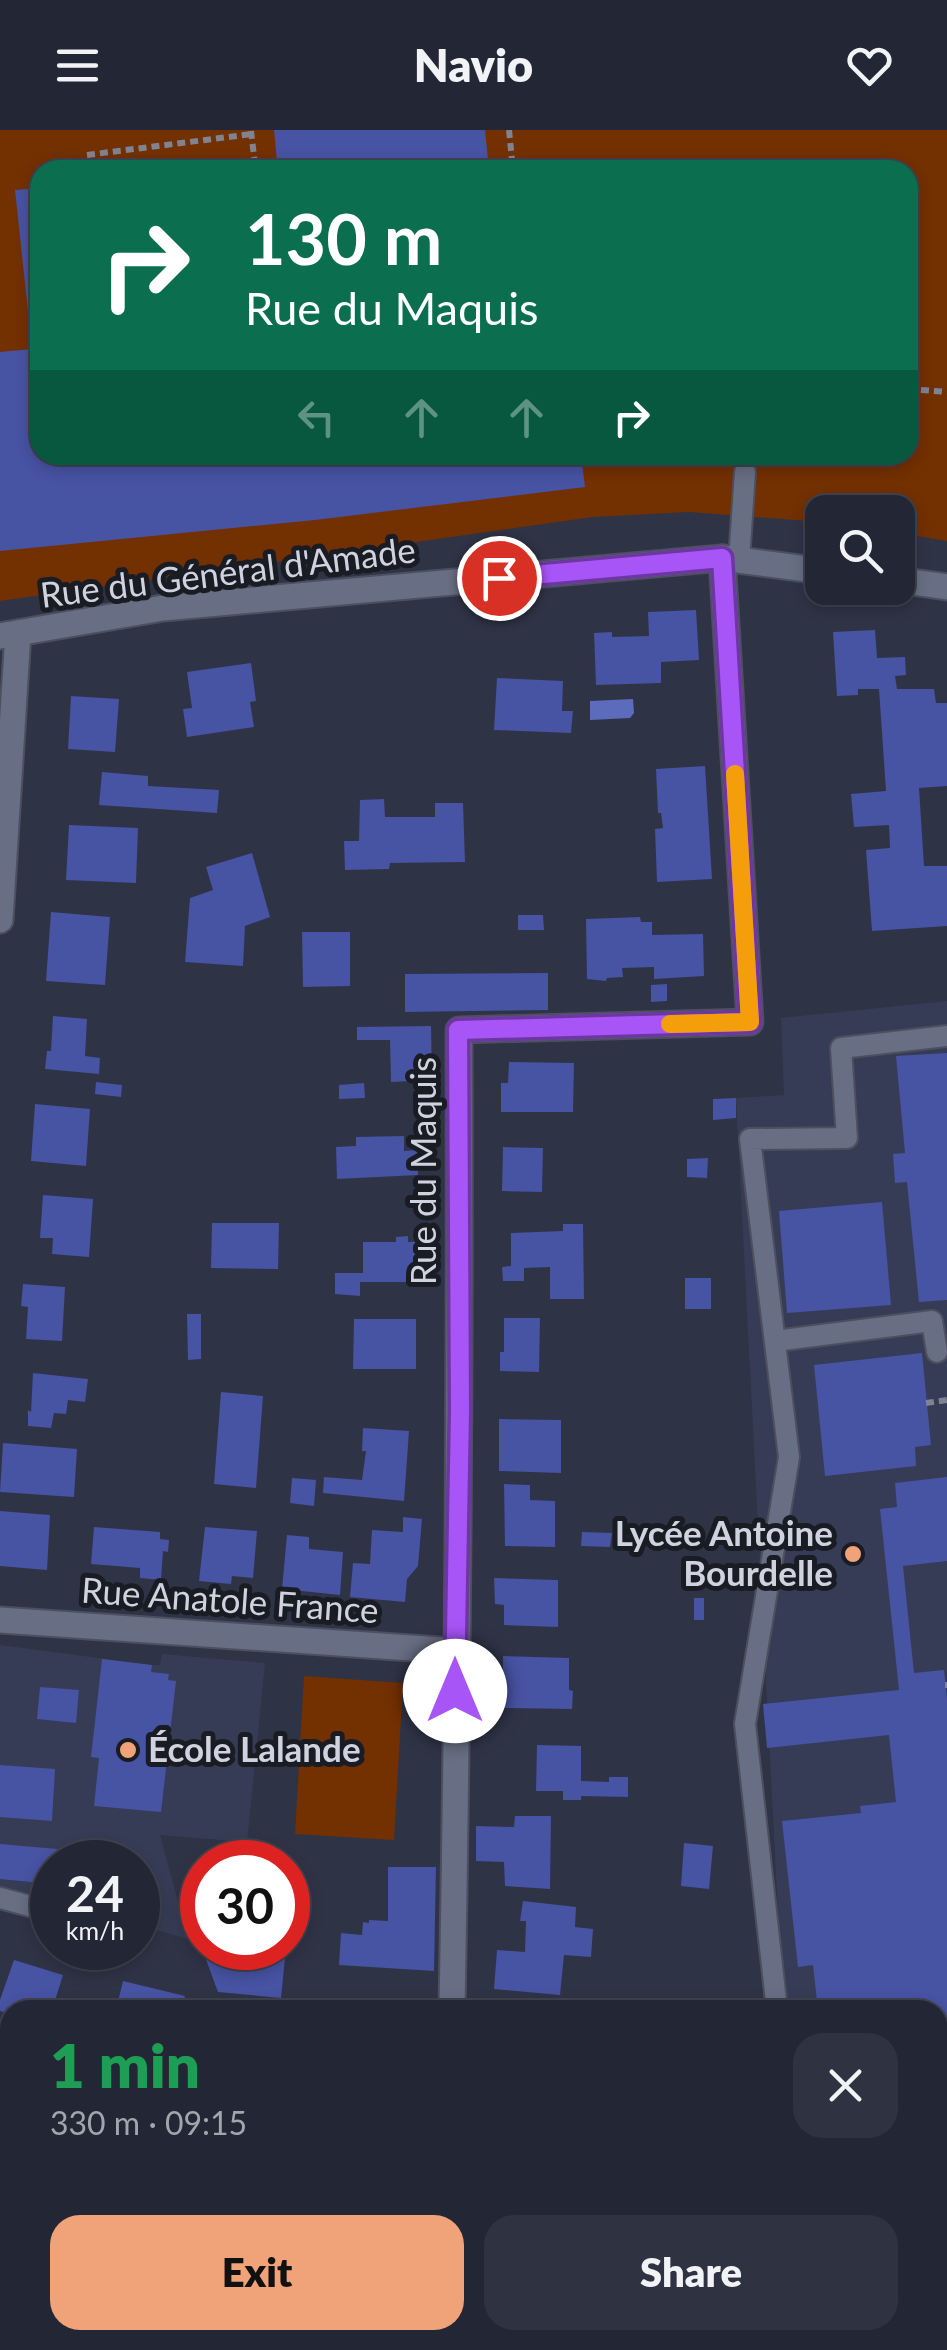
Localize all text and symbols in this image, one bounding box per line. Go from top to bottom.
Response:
icon: menu [50,38,105,93]
text: Navio [414,38,533,92]
icon: heart [842,38,897,93]
text: 130 m [245,196,442,280]
icon: right [80,200,210,330]
text: Rue du Maquis [245,281,539,335]
icon: left [289,390,344,445]
icon: ahead [394,390,449,445]
icon: ahead [499,390,554,445]
icon: right [604,390,659,445]
map controls [805,495,915,605]
button: search [805,495,915,605]
street label: Rue du Général d'Amade [38,527,418,615]
pin [457,536,542,621]
icon: arrive [472,551,527,606]
street label: Rue du Maquis [401,1057,443,1285]
place label: Lycée Antoine Bourdelle [615,1511,833,1593]
marker: Lycée Antoine Bourdelle [842,1543,864,1565]
street label: Rue Anatole France [80,1568,380,1630]
position arrow [403,1639,507,1743]
place label: École Lalande [148,1727,361,1769]
marker: École Lalande [117,1739,139,1761]
speed limit sign: 30 [180,1840,310,1970]
text: 24 [66,1863,124,1923]
text: km/h [66,1915,124,1945]
text: 1 min [50,2029,200,2101]
button: close [793,2033,898,2138]
text: 330 m · 09:15 [50,2103,247,2142]
button: Exit [50,2215,464,2330]
button: Share [484,2215,898,2330]

